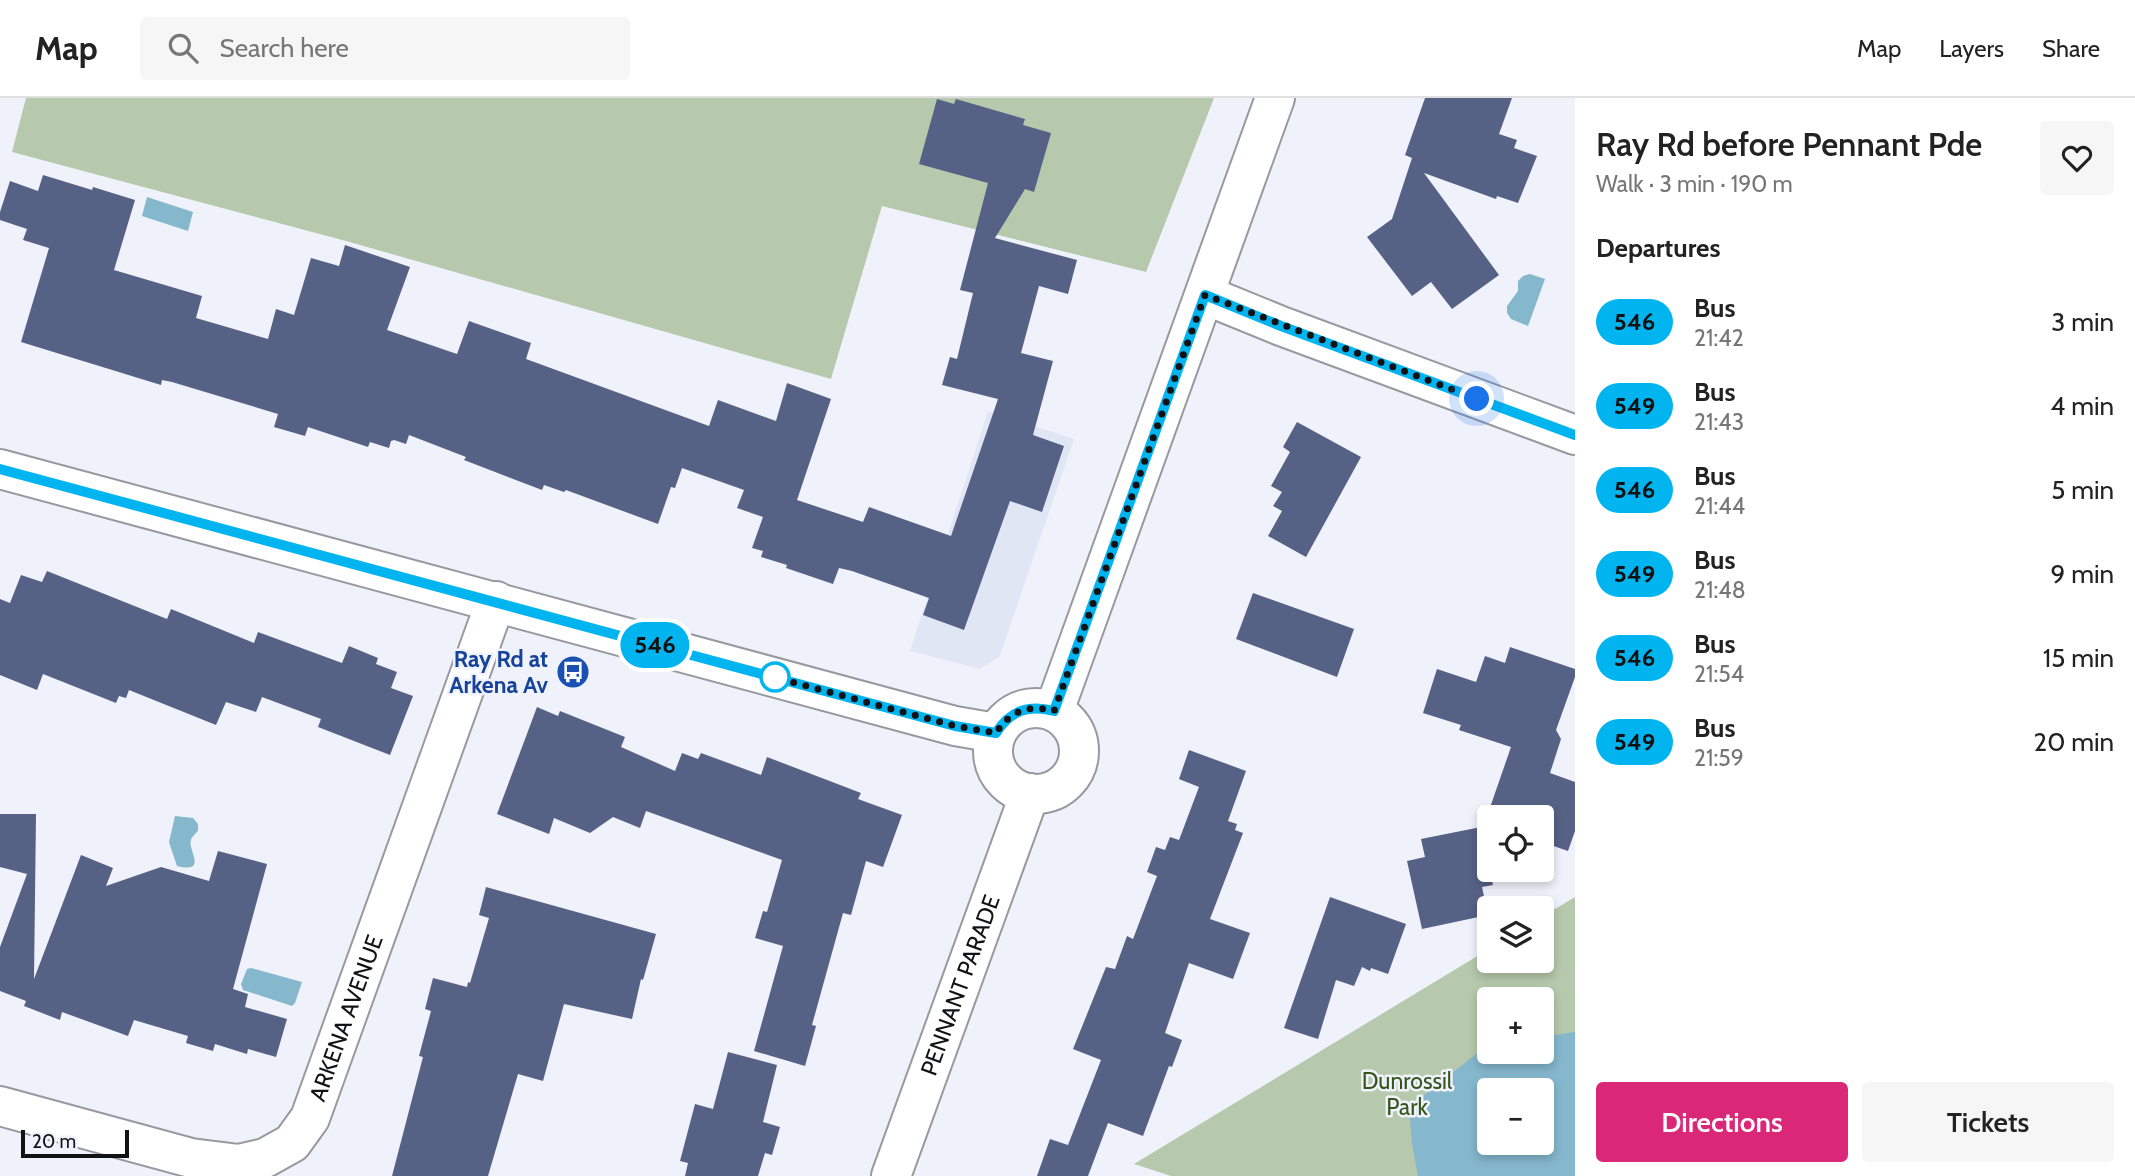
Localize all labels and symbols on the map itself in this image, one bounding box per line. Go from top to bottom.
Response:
your location [1459,381,1494,416]
line badge: 546 [615,622,695,668]
place label: Ray Rd at Arkena Av [449,645,549,699]
bus stop icon: Ray Rd at Arkena Av [554,653,592,691]
unlabelled marker [760,662,790,692]
street label: PENNANT PARADE [915,891,1006,1079]
street label: ARKENA AVENUE [303,931,389,1105]
park label: Dunrossil Park [1362,1067,1453,1121]
scale bar [21,1127,130,1159]

